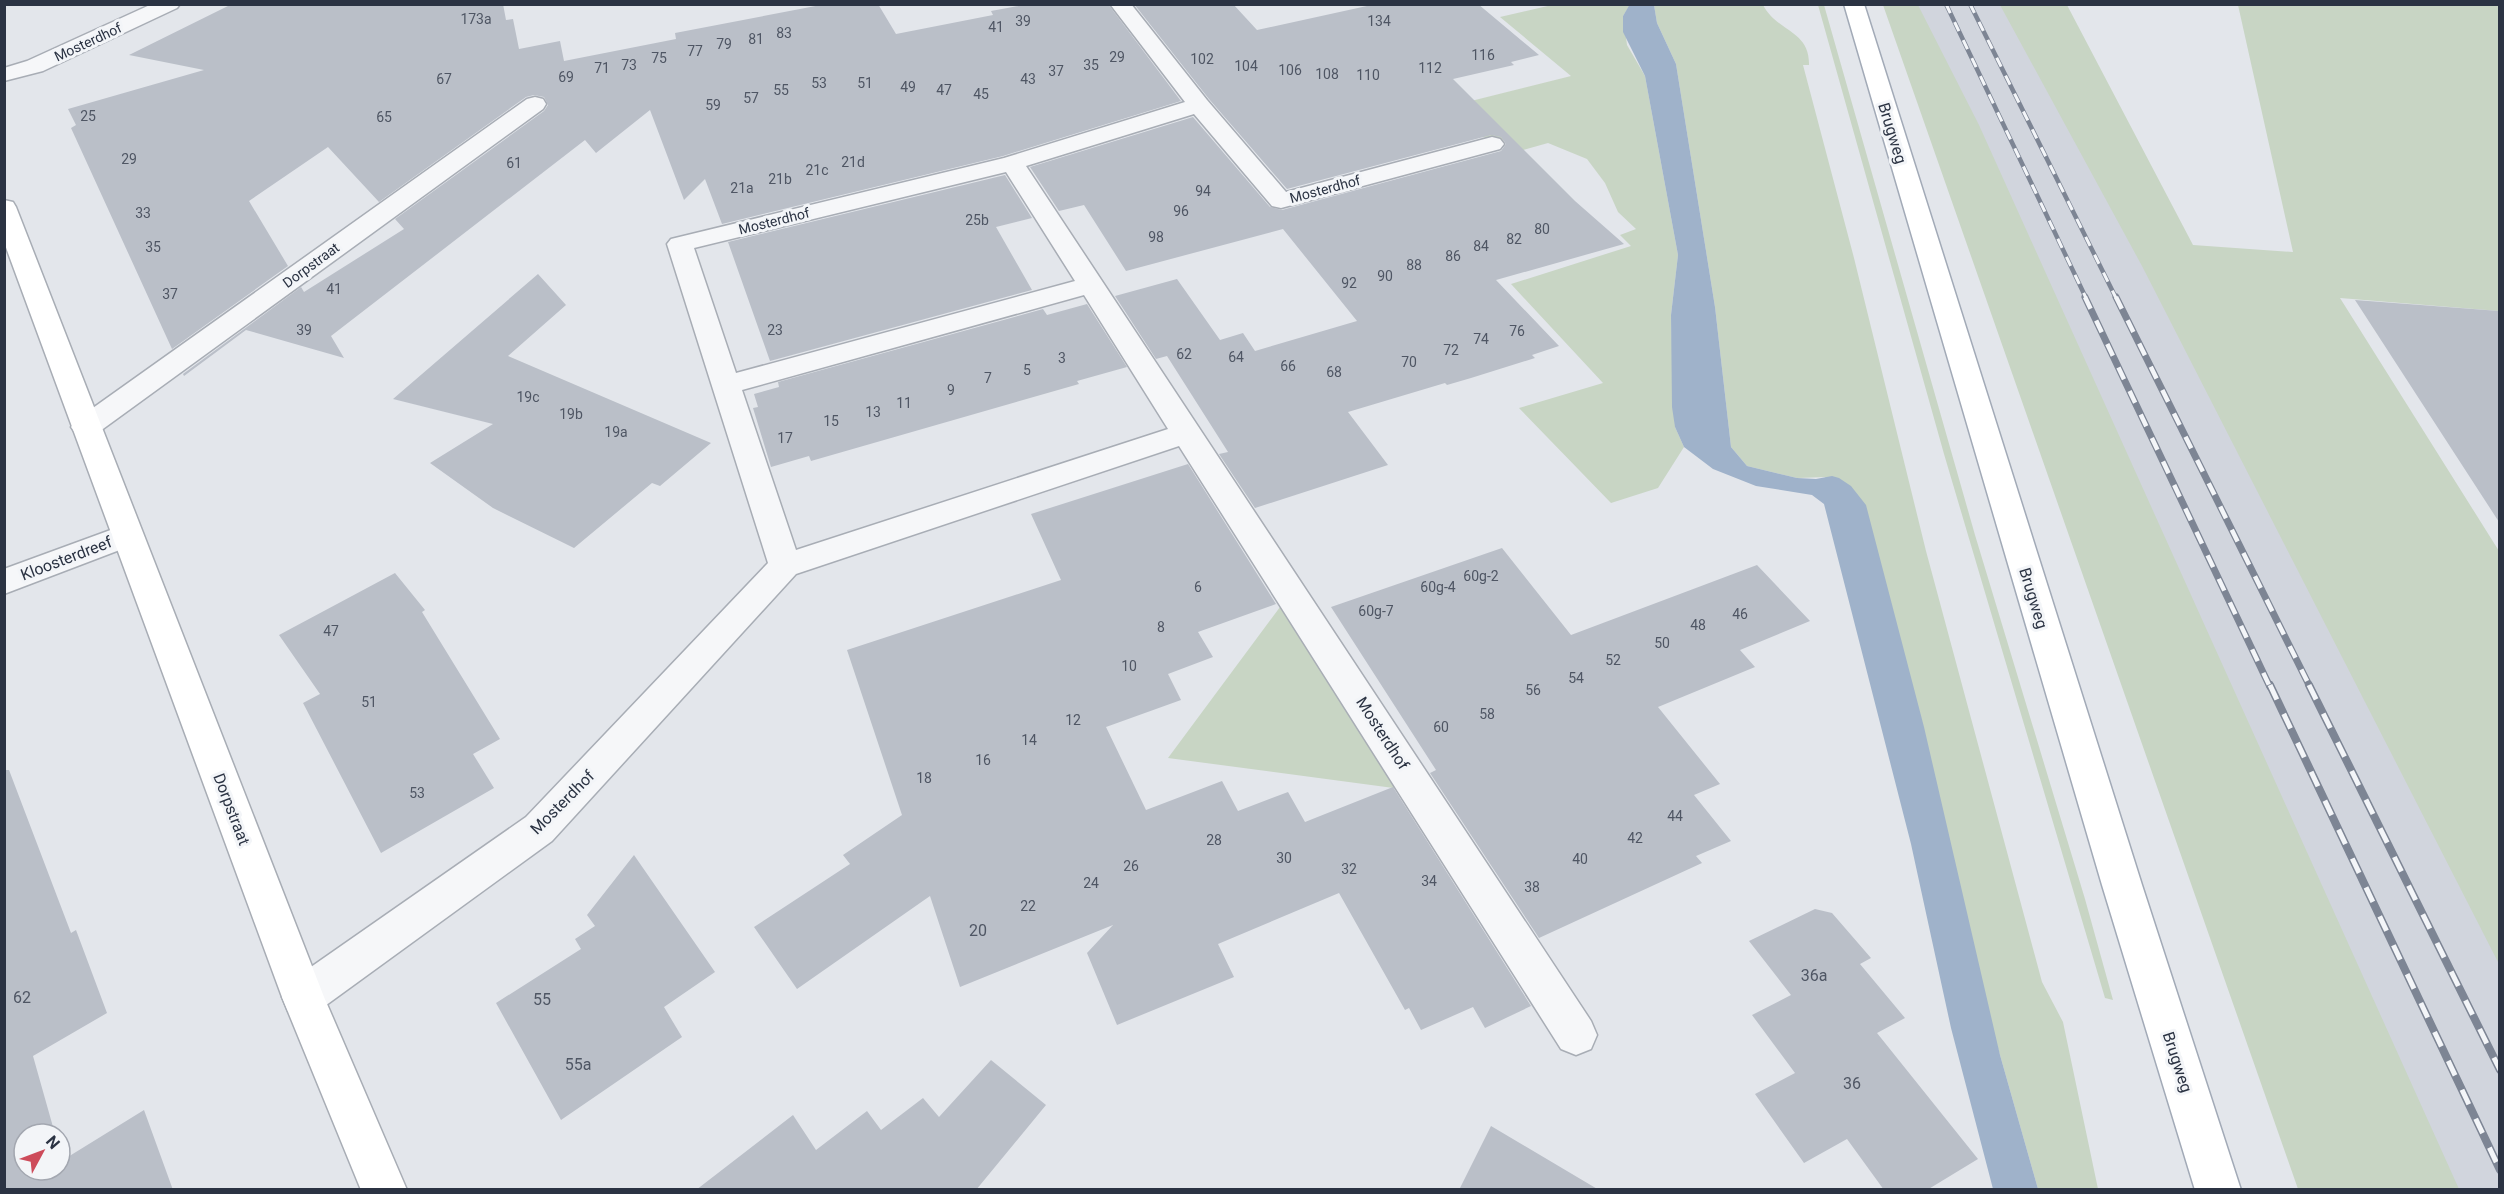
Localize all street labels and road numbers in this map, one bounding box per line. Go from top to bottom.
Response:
street label: Mosterdhof [52,19,124,65]
street label: Brugweg [1874,100,1911,166]
street label: Mosterdhof [1288,172,1362,206]
street label: Mosterdhof [737,204,811,238]
street label: Dorpstraat [280,239,343,291]
street label: Kloosterdreef [18,532,115,585]
street label: Brugweg [2015,565,2052,631]
street label: Mosterdhof [1352,693,1413,774]
street label: Mosterdhof [526,766,599,838]
street label: Dorpstraat [209,771,254,848]
street label: Brugweg [2159,1029,2196,1095]

